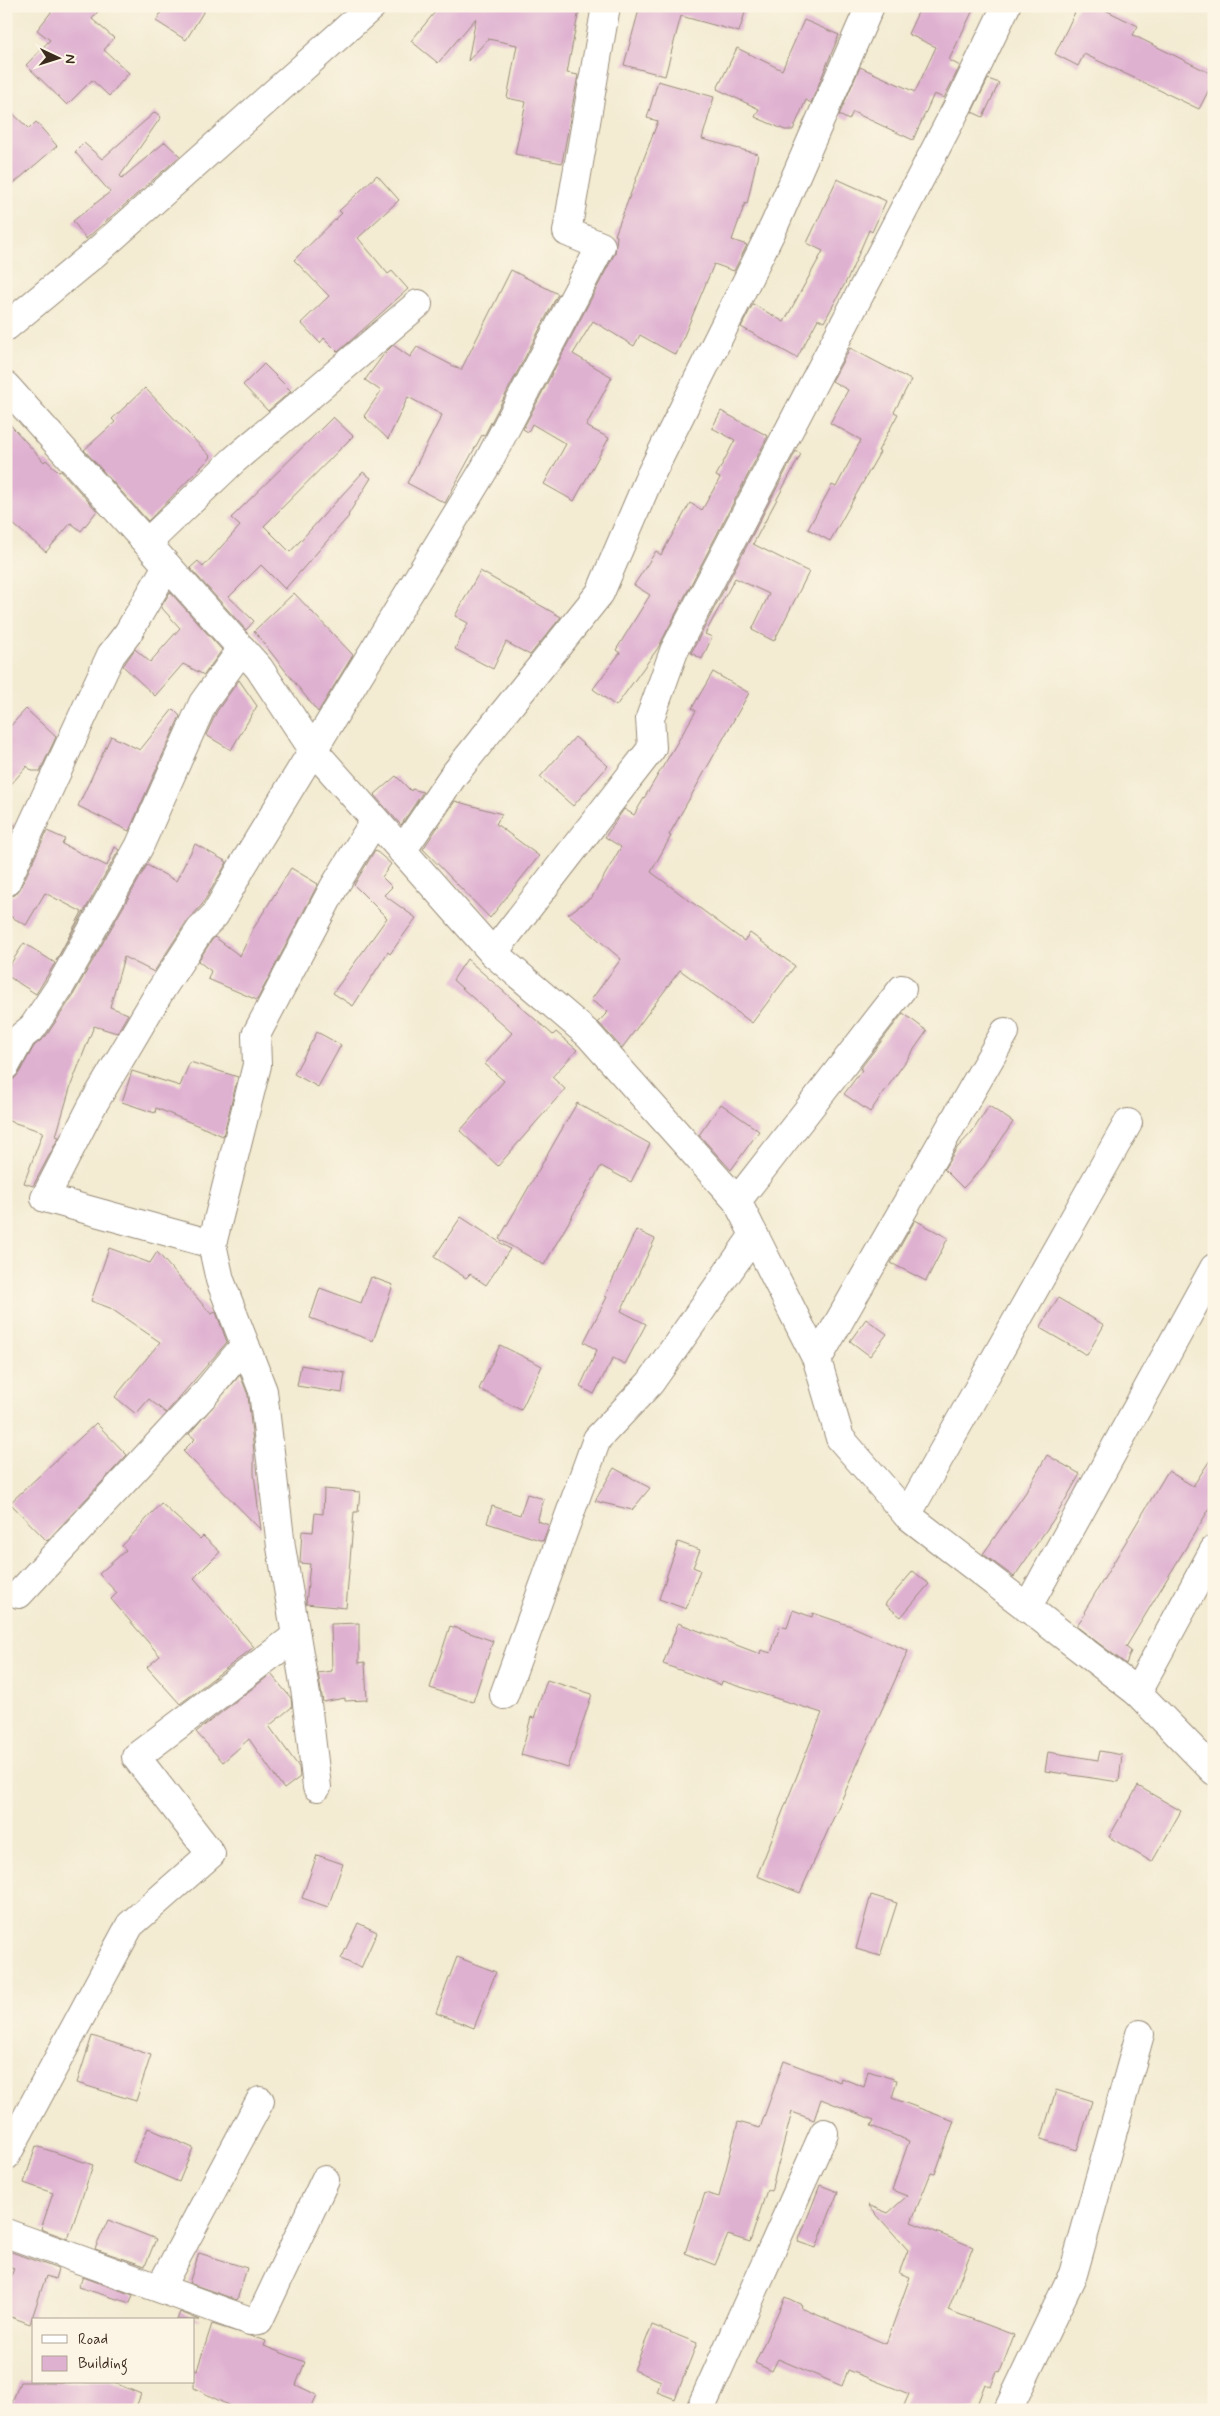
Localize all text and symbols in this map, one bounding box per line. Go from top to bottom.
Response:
north arrow [32,32,82,82]
text: N [61,54,79,64]
legend [32,2318,195,2384]
text: Road [78,2330,108,2350]
text: Building [78,2354,128,2375]

